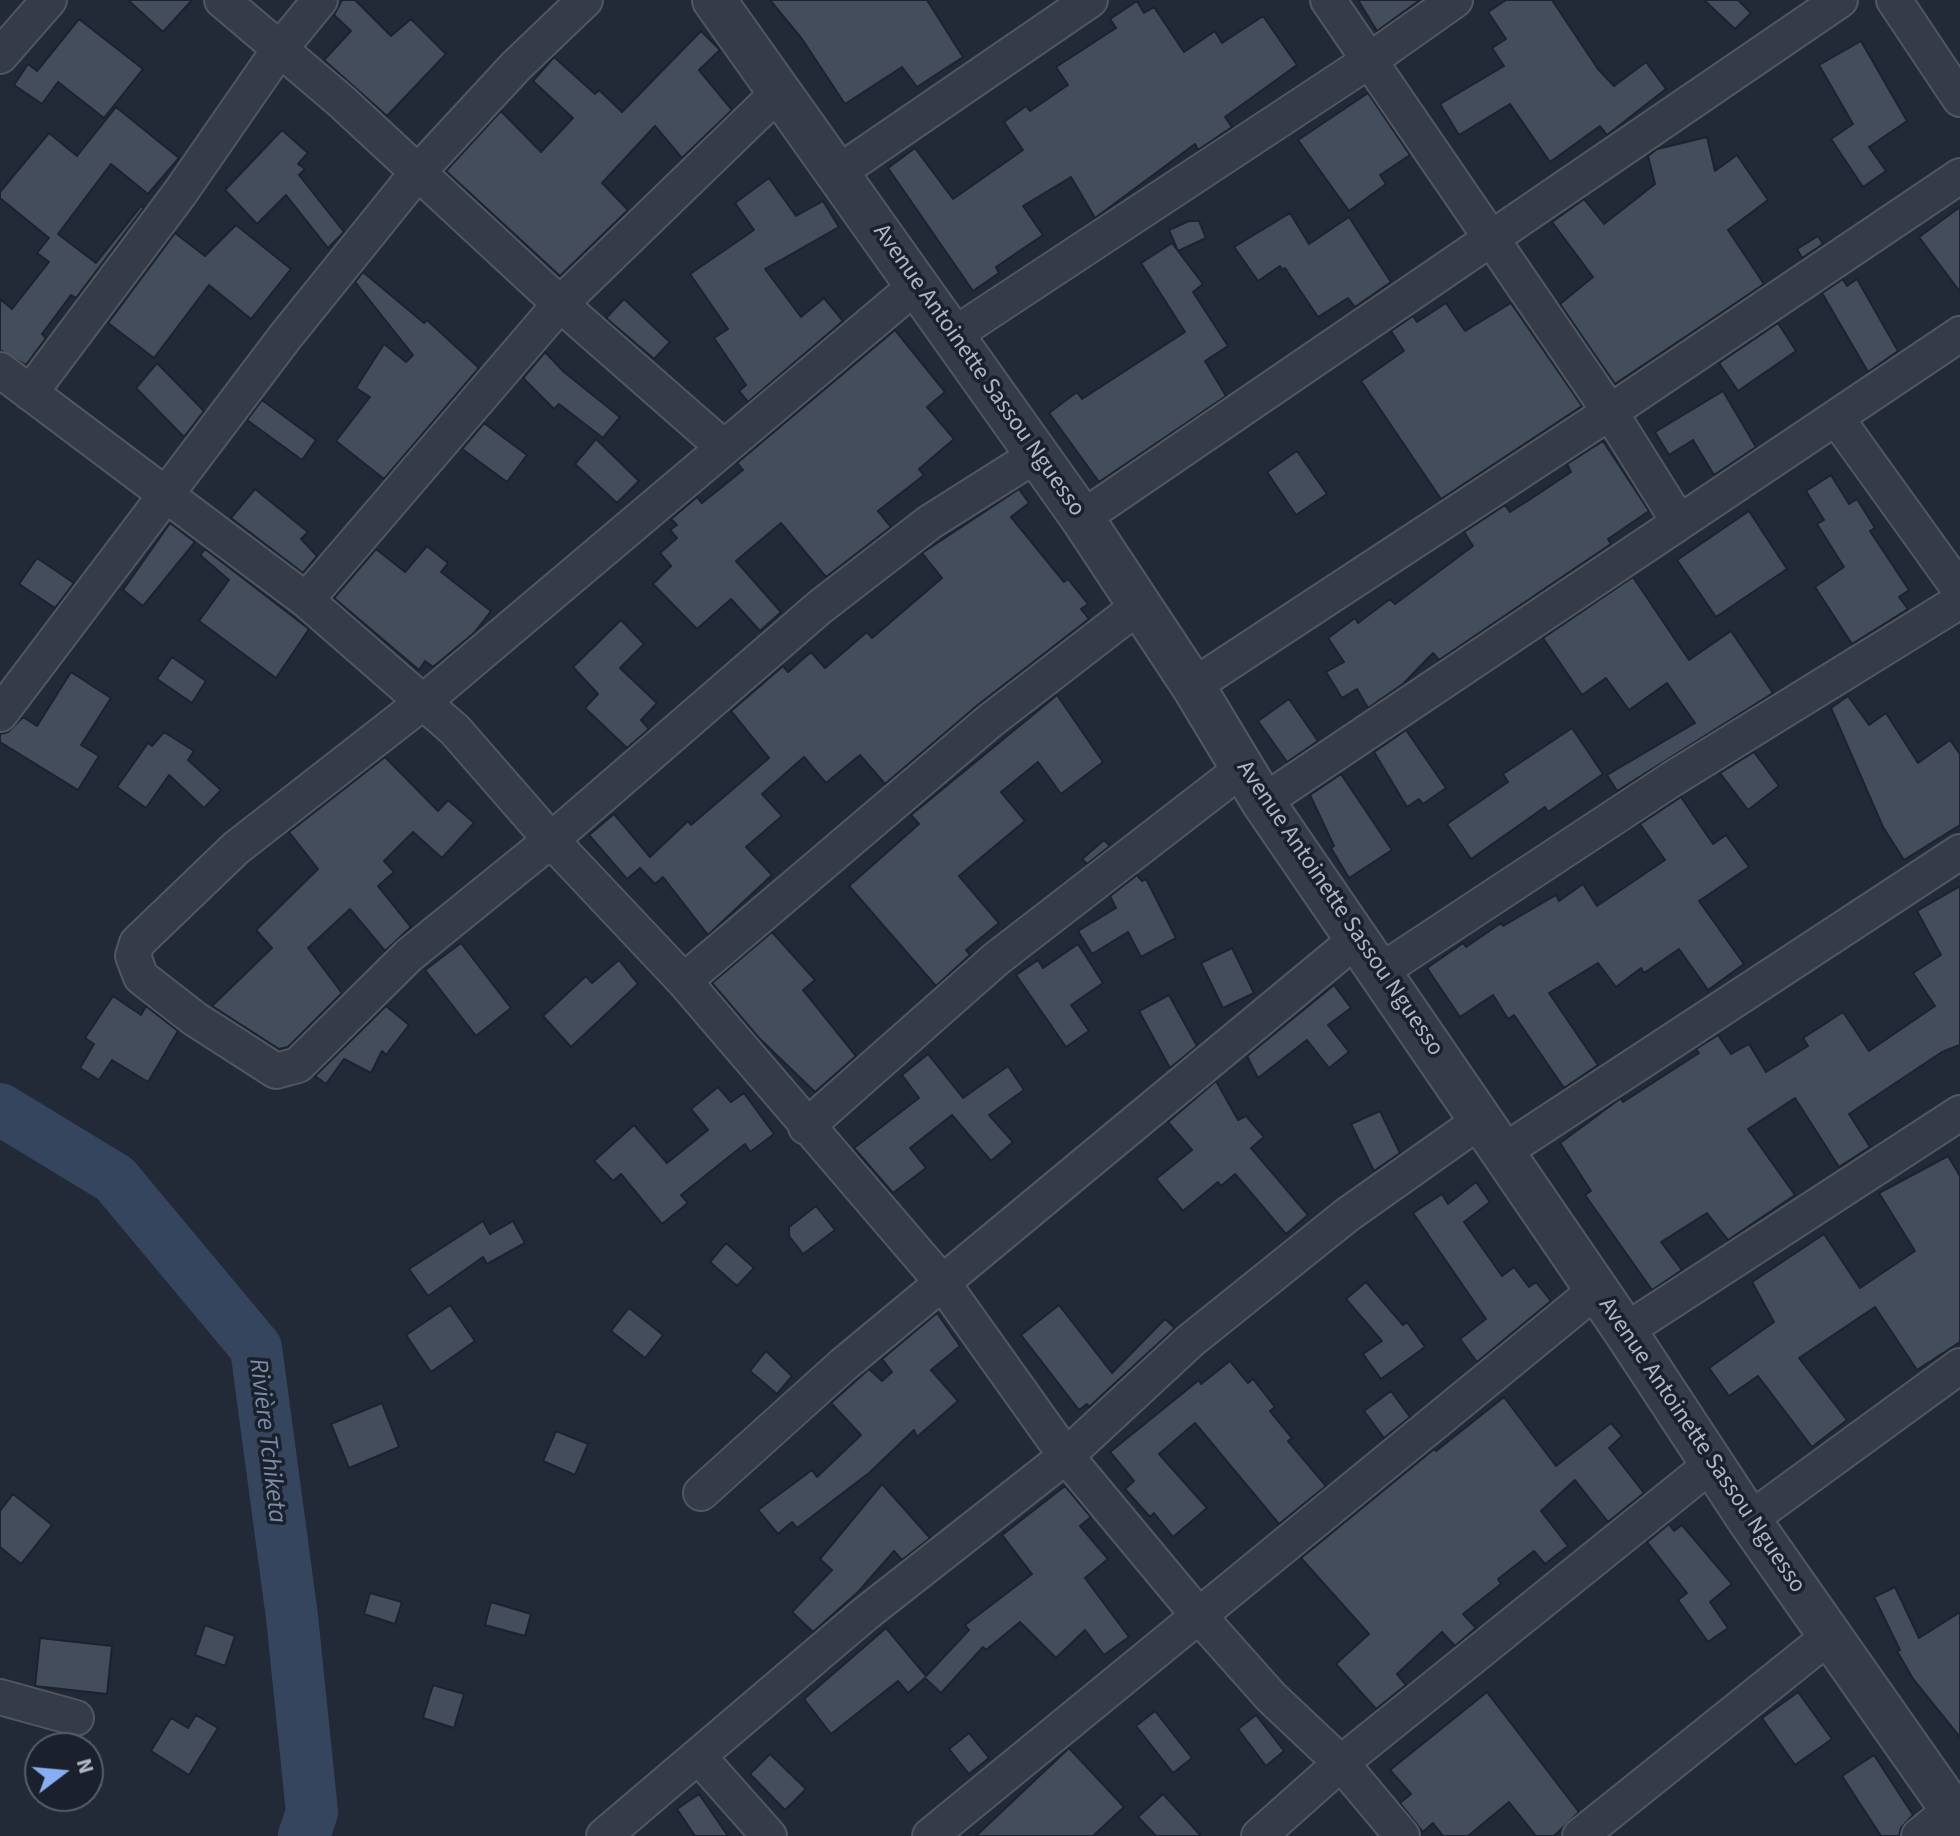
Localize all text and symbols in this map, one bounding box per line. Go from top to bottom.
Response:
street label: Avenue Antoinette Sassou Nguesso [866,219,1090,523]
street label: Avenue Antoinette Sassou Nguesso [1229,756,1449,1062]
street label: Avenue Antoinette Sassou Nguesso [1591,1293,1811,1599]
water label: Rivière Tchiketa [240,1357,292,1525]
north arrow [24,1732,104,1812]
text: N [68,1754,103,1777]

